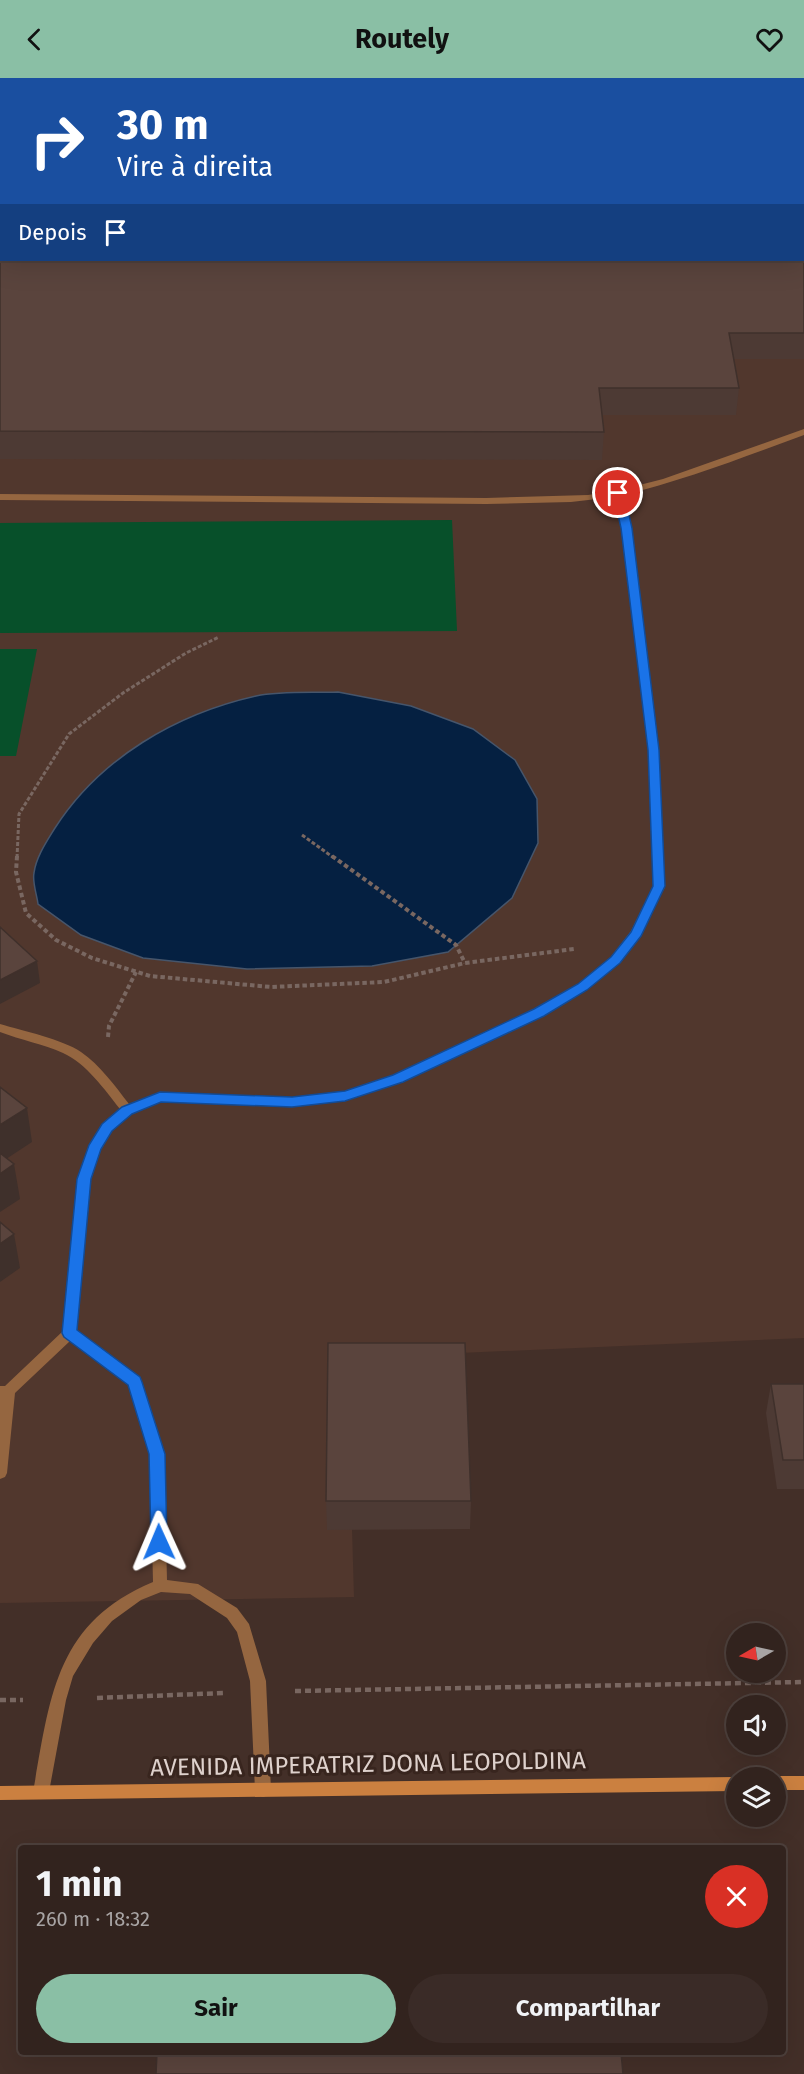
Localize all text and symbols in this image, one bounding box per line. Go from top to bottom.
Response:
icon: back [18,23,51,56]
text: Routely [355,23,449,55]
icon: heart [753,23,786,56]
text: 30 m [117,100,209,150]
icon: right [18,102,96,180]
text: Vire à direita [117,151,273,183]
icon: arrive [99,216,132,249]
text: Depois [18,219,87,246]
pin [592,467,643,518]
icon: arrive [601,476,634,509]
position arrow [127,1510,191,1574]
north arrow [726,1623,786,1683]
map controls [726,1623,786,1827]
button: sound [726,1695,786,1755]
street label: AVENIDA IMPERATRIZ DONA LEOPOLDINA [150,1746,586,1782]
button: layers [726,1767,786,1827]
text: 1 min [36,1862,123,1906]
button: close [705,1865,768,1928]
text: 260 m · 18:32 [36,1907,150,1931]
button: Sair [36,1974,396,2043]
button: Compartilhar [408,1974,768,2043]

